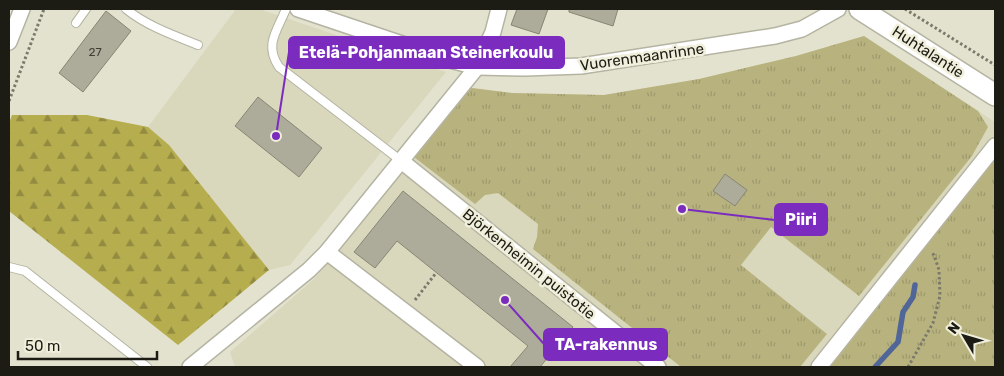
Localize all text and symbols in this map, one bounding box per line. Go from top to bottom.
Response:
street label: Huhtalantie [889,22,967,82]
callout: Etelä-Pohjanmaan Steinerkoulu [289,37,564,68]
street label: Vuorenmaanrinne [579,39,705,75]
text: Etelä-Pohjanmaan Steinerkoulu [299,43,553,62]
house number: 27 [88,45,102,59]
callout: Piiri [775,204,827,235]
street label: Björkenheimin puistotie [459,205,599,323]
text: Piiri [785,210,817,229]
north arrow [939,311,989,361]
text: N [944,319,964,338]
scale bar [18,328,156,360]
callout: TA-rakennus [544,329,667,360]
text: TA-rakennus [555,335,657,354]
text: 50 m [25,337,60,355]

